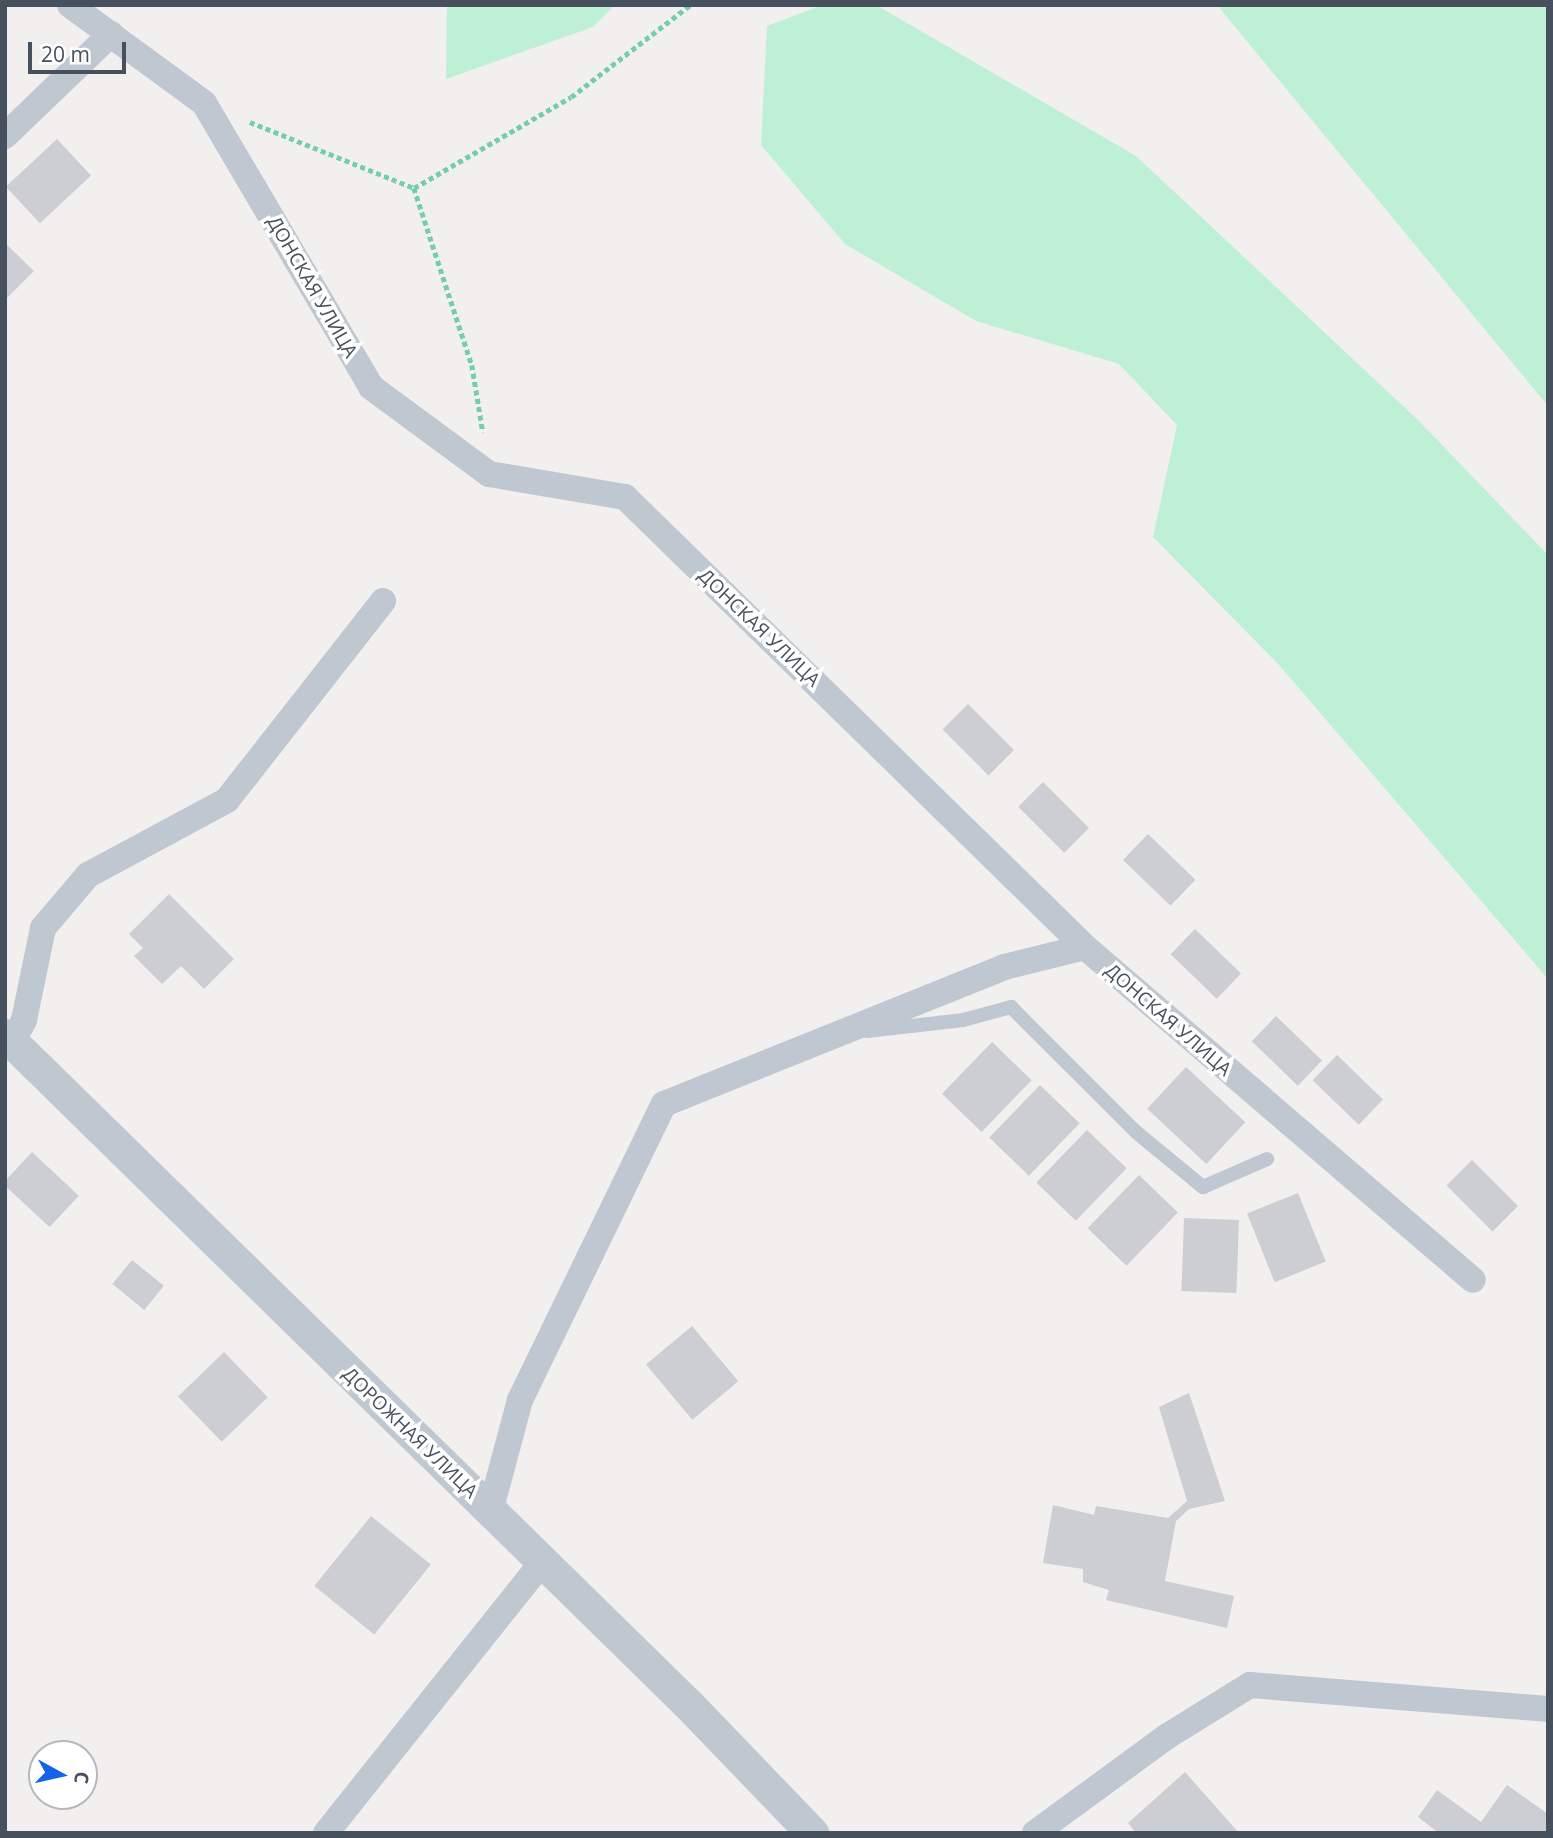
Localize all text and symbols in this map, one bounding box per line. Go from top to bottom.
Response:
scale bar [32,28,130,72]
text: 20 m [41,40,90,68]
street label: ДОНСКАЯ УЛИЦА [262,212,362,362]
street label: ДОНСКАЯ УЛИЦА [694,564,824,692]
street label: ДОНСКАЯ УЛИЦА [1100,959,1236,1081]
street label: ДОРОЖНАЯ УЛИЦА [338,1363,482,1503]
north arrow [28,1740,98,1810]
text: С [68,1770,96,1785]

